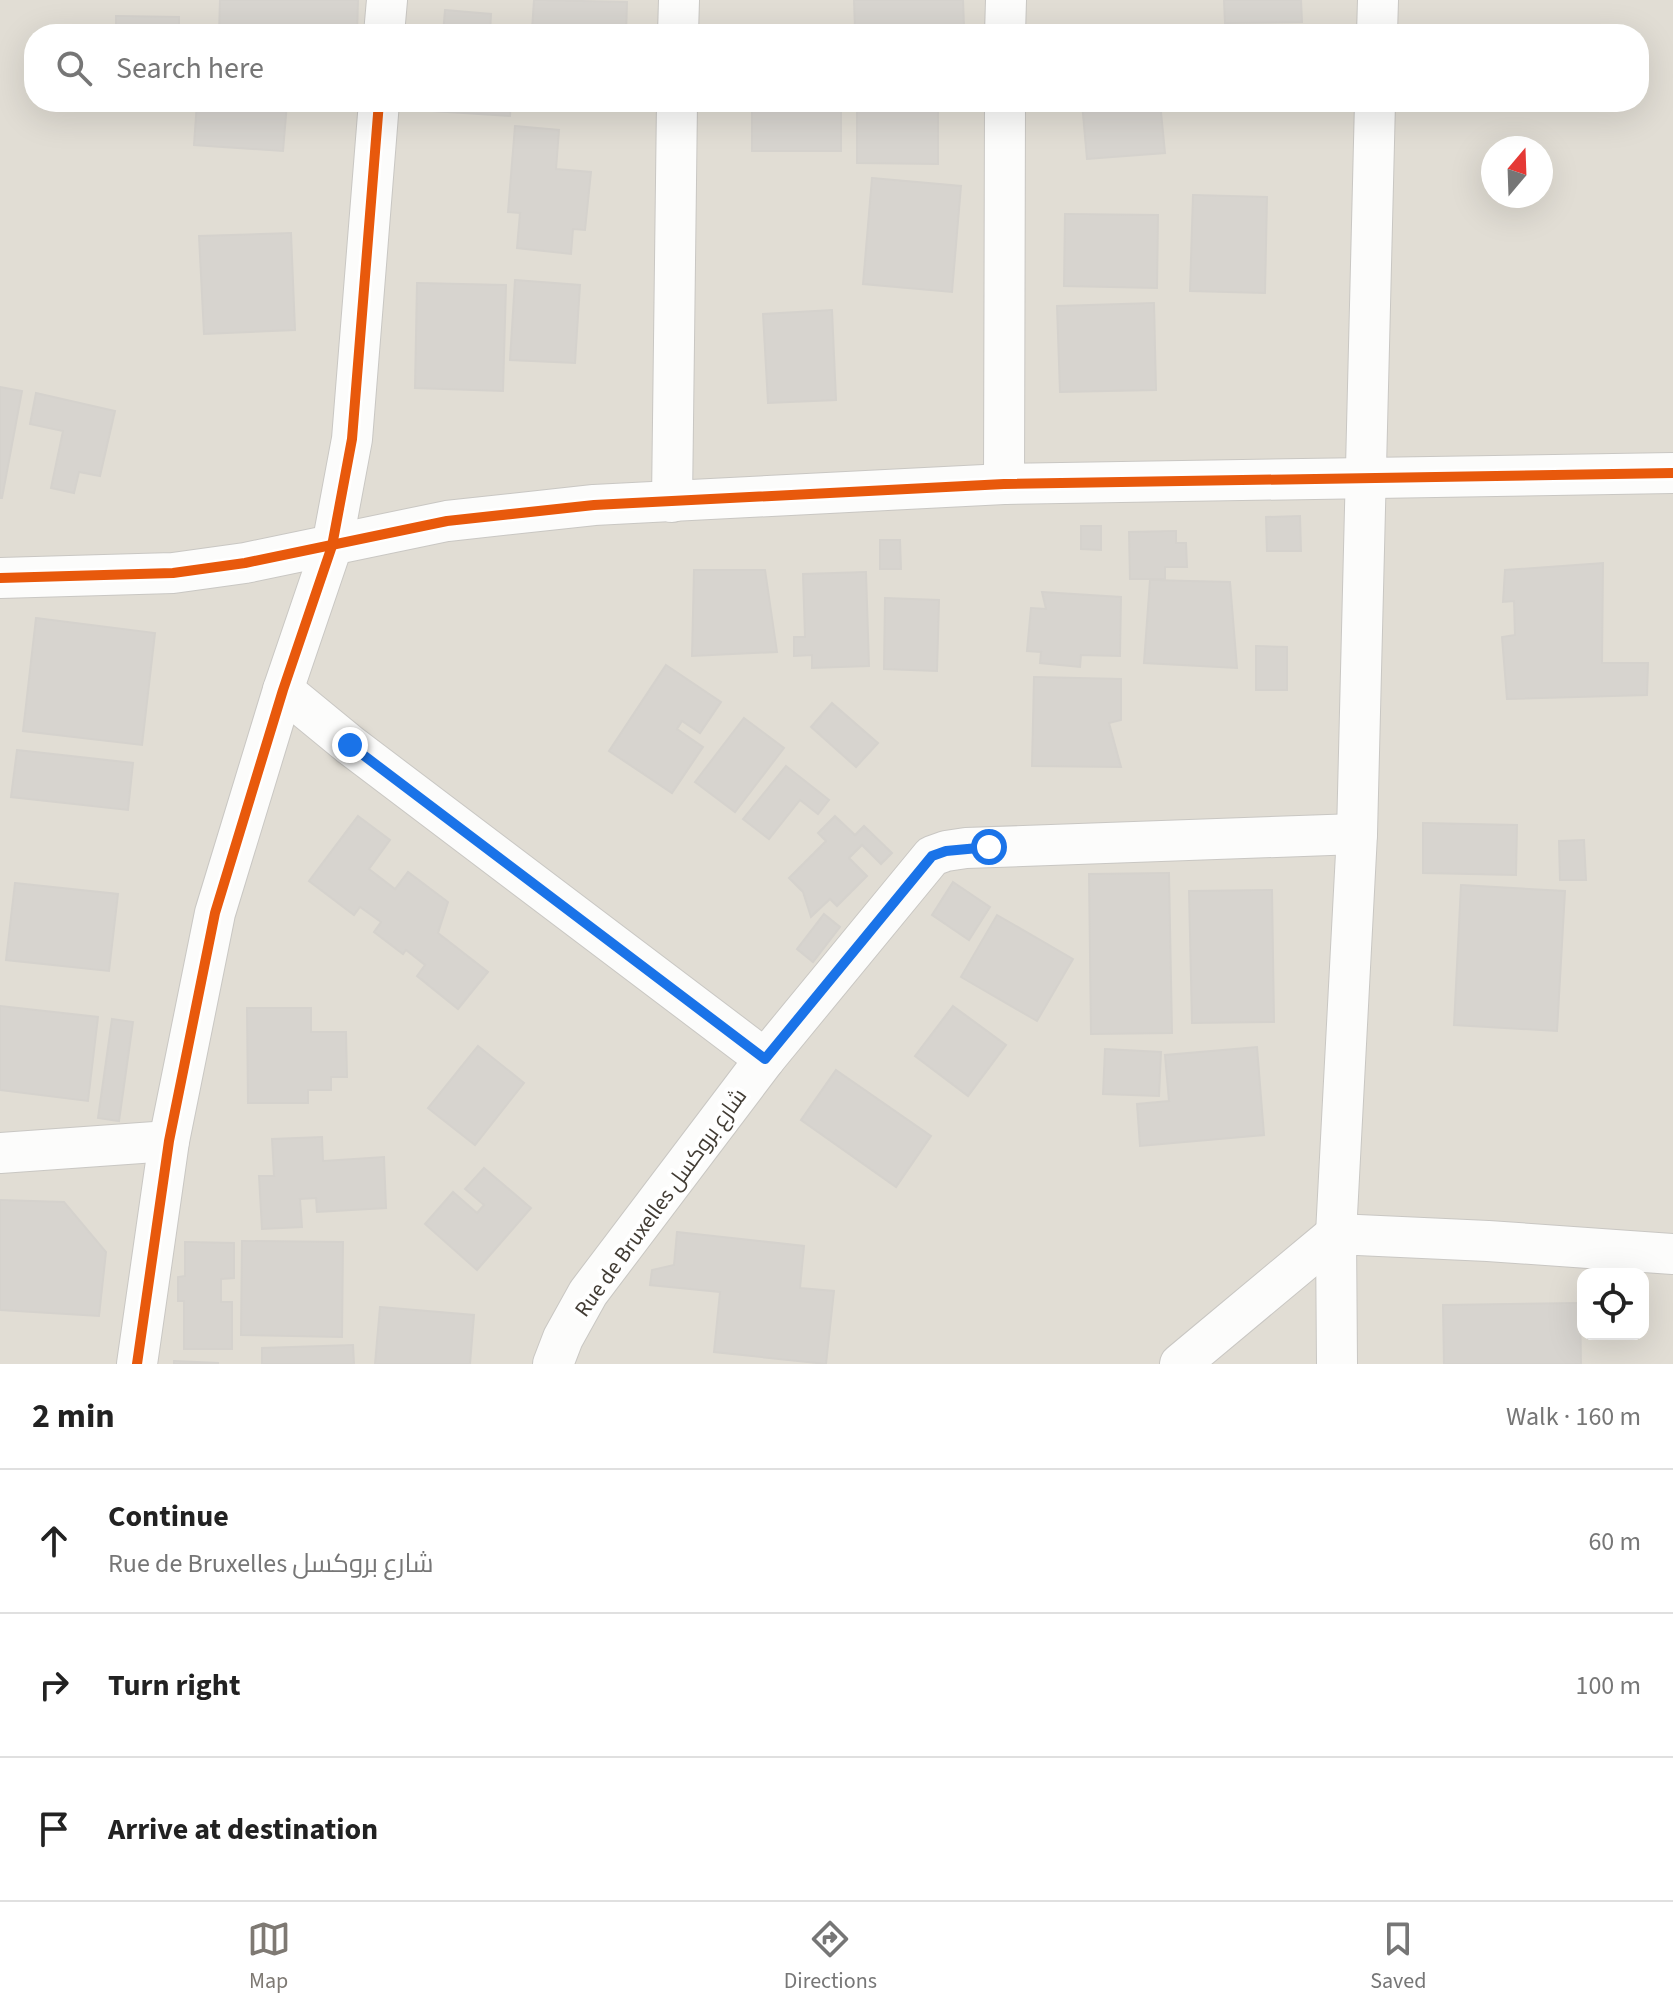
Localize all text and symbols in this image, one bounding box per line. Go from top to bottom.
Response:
search box [24,24,1649,112]
icon: search [52,46,96,90]
text: Search here [116,47,264,90]
north arrow [1481,136,1553,208]
route end [332,727,368,763]
route start [971,829,1007,865]
street label: Rue de Bruxelles شارع بروكسل [567,1082,755,1323]
map controls [1577,1268,1649,1340]
button: locate [1577,1268,1649,1340]
text: 2 min [32,1392,115,1441]
text: Walk · 160 m [1506,1398,1641,1435]
text: Continue [108,1495,229,1538]
icon: ahead [32,1519,76,1563]
text: 60 m [1588,1523,1641,1560]
text: Rue de Bruxelles شارع بروكسل [108,1545,434,1582]
icon: right [32,1663,76,1707]
text: Turn right [108,1664,240,1707]
text: 100 m [1575,1667,1641,1704]
icon: arrive [32,1807,76,1851]
text: Arrive at destination [108,1808,378,1851]
tab: Map [247,1917,291,1997]
tab: Directions [784,1917,877,1997]
tab: Saved [1370,1917,1426,1997]

